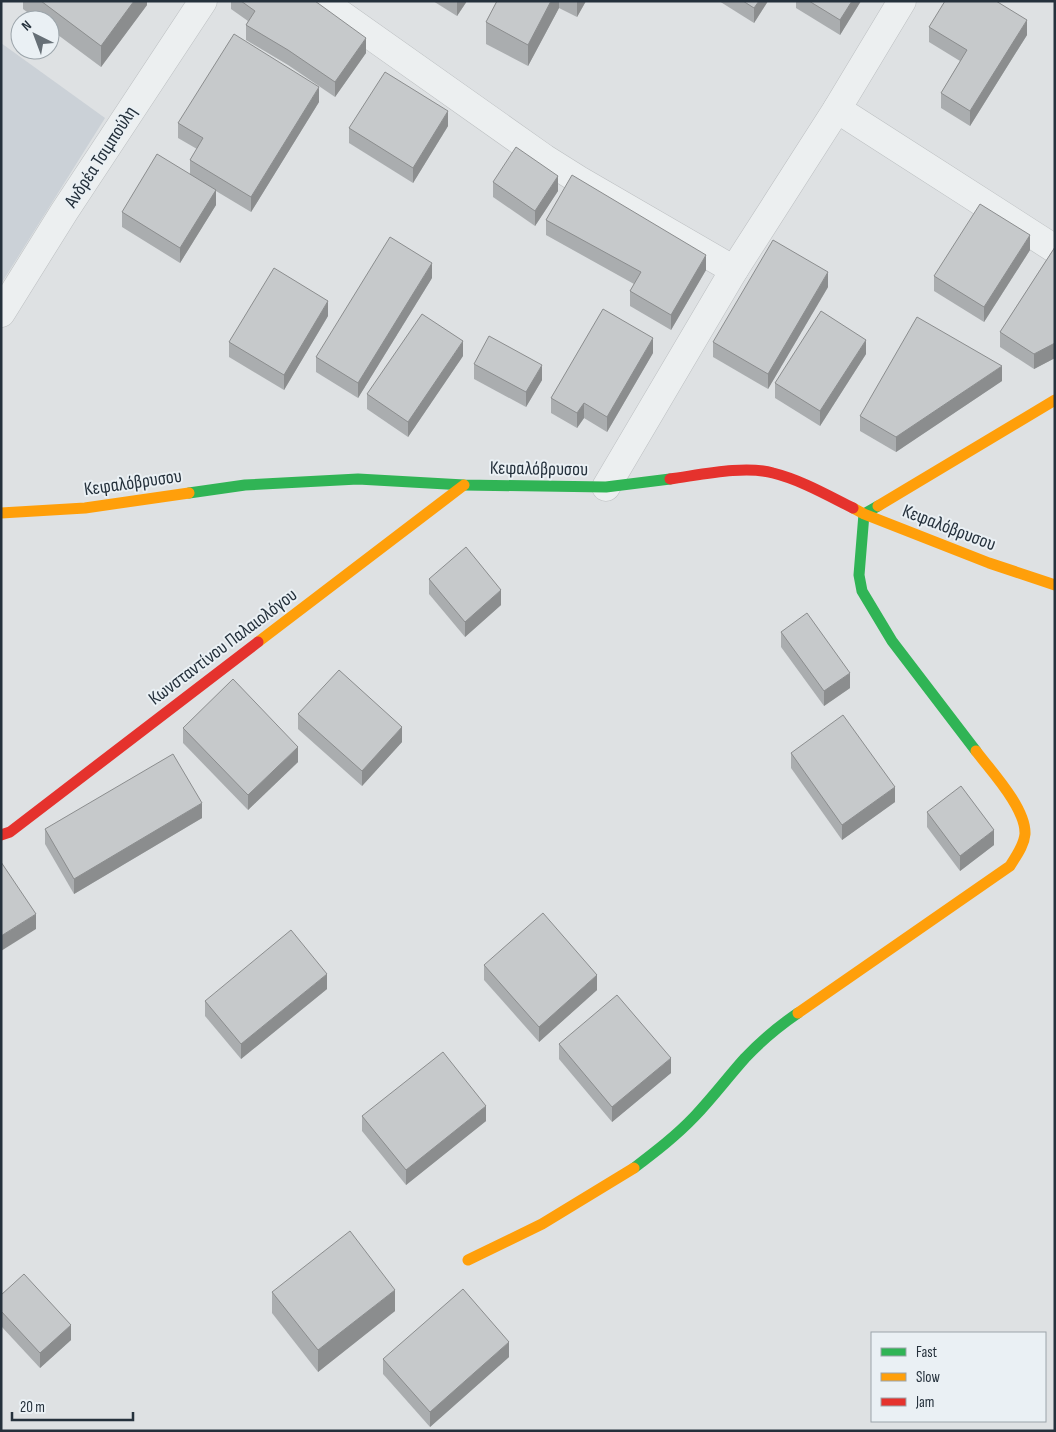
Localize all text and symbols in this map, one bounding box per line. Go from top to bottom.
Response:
north arrow [10,10,60,60]
text: N [18,17,35,35]
street label: Ανδρέα Τσιμπούλη [59,102,142,213]
street label: Κεφαλόβρυσου [490,457,588,481]
street label: Κεφαλόβρυσου [83,465,183,501]
street label: Κεφαλόβρυσου [899,500,999,556]
street label: Κωνσταντίνου Παλαιολόγου [144,584,302,710]
legend [871,1332,1046,1422]
text: Fast [916,1343,938,1362]
text: Slow [916,1368,940,1387]
scale bar [12,1390,134,1422]
text: Jam [915,1393,934,1412]
text: 20 m [20,1398,45,1417]

